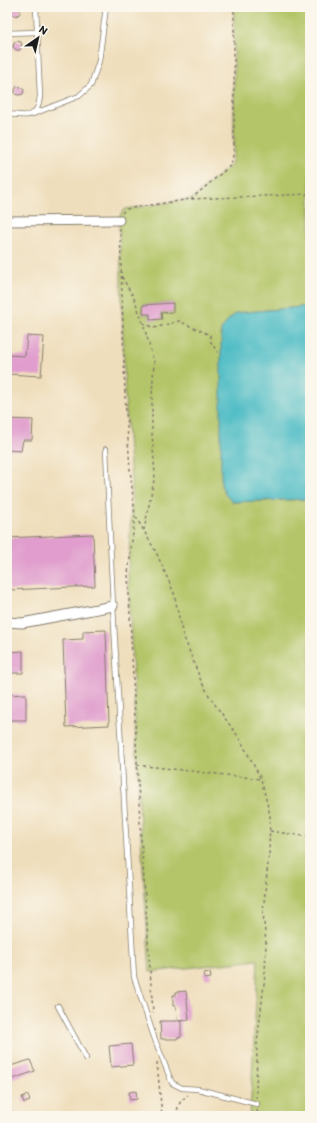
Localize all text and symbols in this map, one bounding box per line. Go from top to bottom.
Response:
north arrow [18,18,58,58]
text: N [37,23,50,38]

